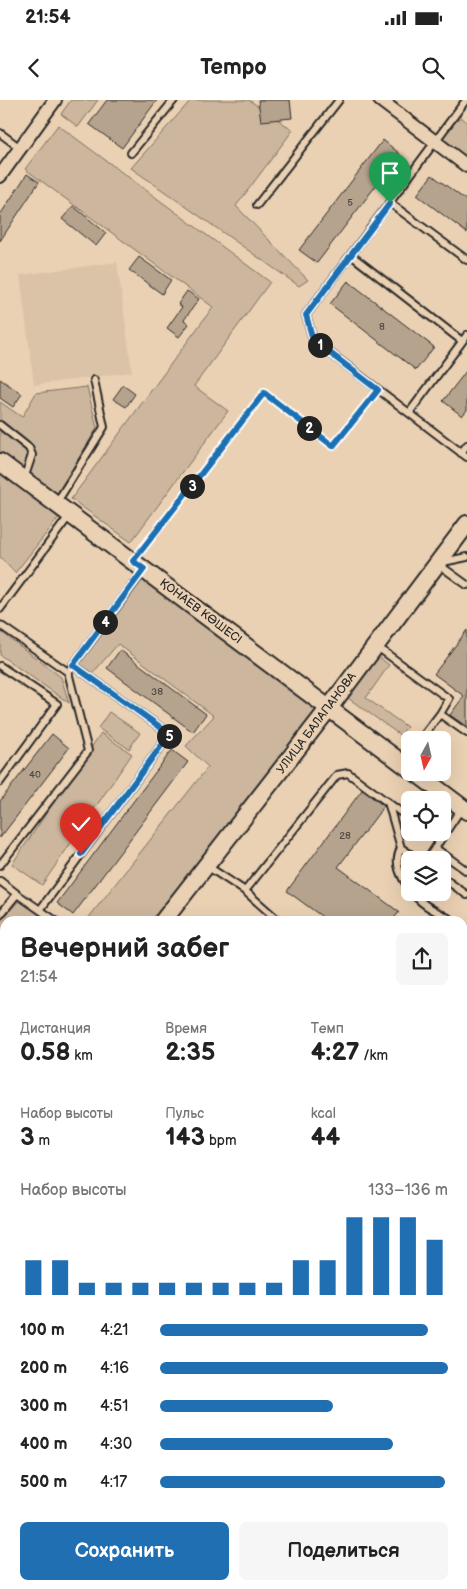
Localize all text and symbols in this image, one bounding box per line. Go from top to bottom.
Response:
text: 21:54 [25,6,71,29]
icon: back [20,54,48,82]
text: Tempo [200,54,267,81]
icon: search [419,54,447,82]
pin [369,152,411,203]
icon: arrive [376,159,404,187]
house number: 5 [347,197,353,209]
house number: 8 [379,321,385,333]
pin: 1 [308,332,332,358]
text: 1 [318,337,323,354]
pin: 2 [296,416,322,440]
text: 2 [305,420,314,437]
pin: 3 [180,474,204,498]
text: 3 [188,478,197,495]
street label: ҚОНАЕВ КӨШЕСІ [157,576,245,647]
pin: 4 [92,610,118,634]
text: 4 [101,614,110,631]
street label: УЛИЦА БАЛАПАНОВА [273,669,360,777]
house number: 38 [151,686,163,698]
pin: 5 [156,724,182,748]
text: 5 [165,728,174,745]
north arrow [401,731,451,781]
map controls [401,731,451,901]
house number: 40 [29,769,41,781]
button: locate [401,791,451,841]
pin [60,803,102,854]
icon: check [67,810,95,838]
house number: 28 [339,830,351,842]
button: layers [401,851,451,901]
text: Вечерний забег [20,932,229,965]
button: share [396,933,448,985]
text: 21:54 [20,968,58,987]
text: Дистанция [20,1020,91,1037]
text: Время [165,1020,207,1037]
text: Темп [311,1020,344,1037]
text: 0.58 [20,1037,71,1068]
text: 2:35 [165,1037,215,1068]
text: 4:27 [311,1037,360,1068]
text: km [71,1047,93,1064]
text: /km [360,1047,388,1064]
text: Набор высоты [20,1105,113,1122]
text: Пульс [165,1105,204,1122]
text: kcal [311,1105,336,1122]
text: 3 [20,1122,35,1153]
text: 143 [165,1122,205,1153]
text: 44 [311,1122,340,1153]
text: m [35,1132,50,1149]
text: bpm [205,1132,237,1149]
text: Набор высоты [20,1181,127,1200]
text: 133–136 m [368,1181,448,1200]
text: 100 m [20,1321,65,1340]
text: 4:21 [100,1321,128,1340]
text: 200 m [20,1359,67,1378]
text: 4:16 [100,1359,129,1378]
text: 300 m [20,1397,67,1416]
text: 4:51 [100,1397,128,1416]
text: 400 m [20,1435,67,1454]
text: 4:30 [100,1435,132,1454]
text: 500 m [20,1473,67,1492]
text: 4:17 [100,1473,127,1492]
button: Сохранить [20,1522,229,1580]
button: Поделиться [239,1522,448,1580]

